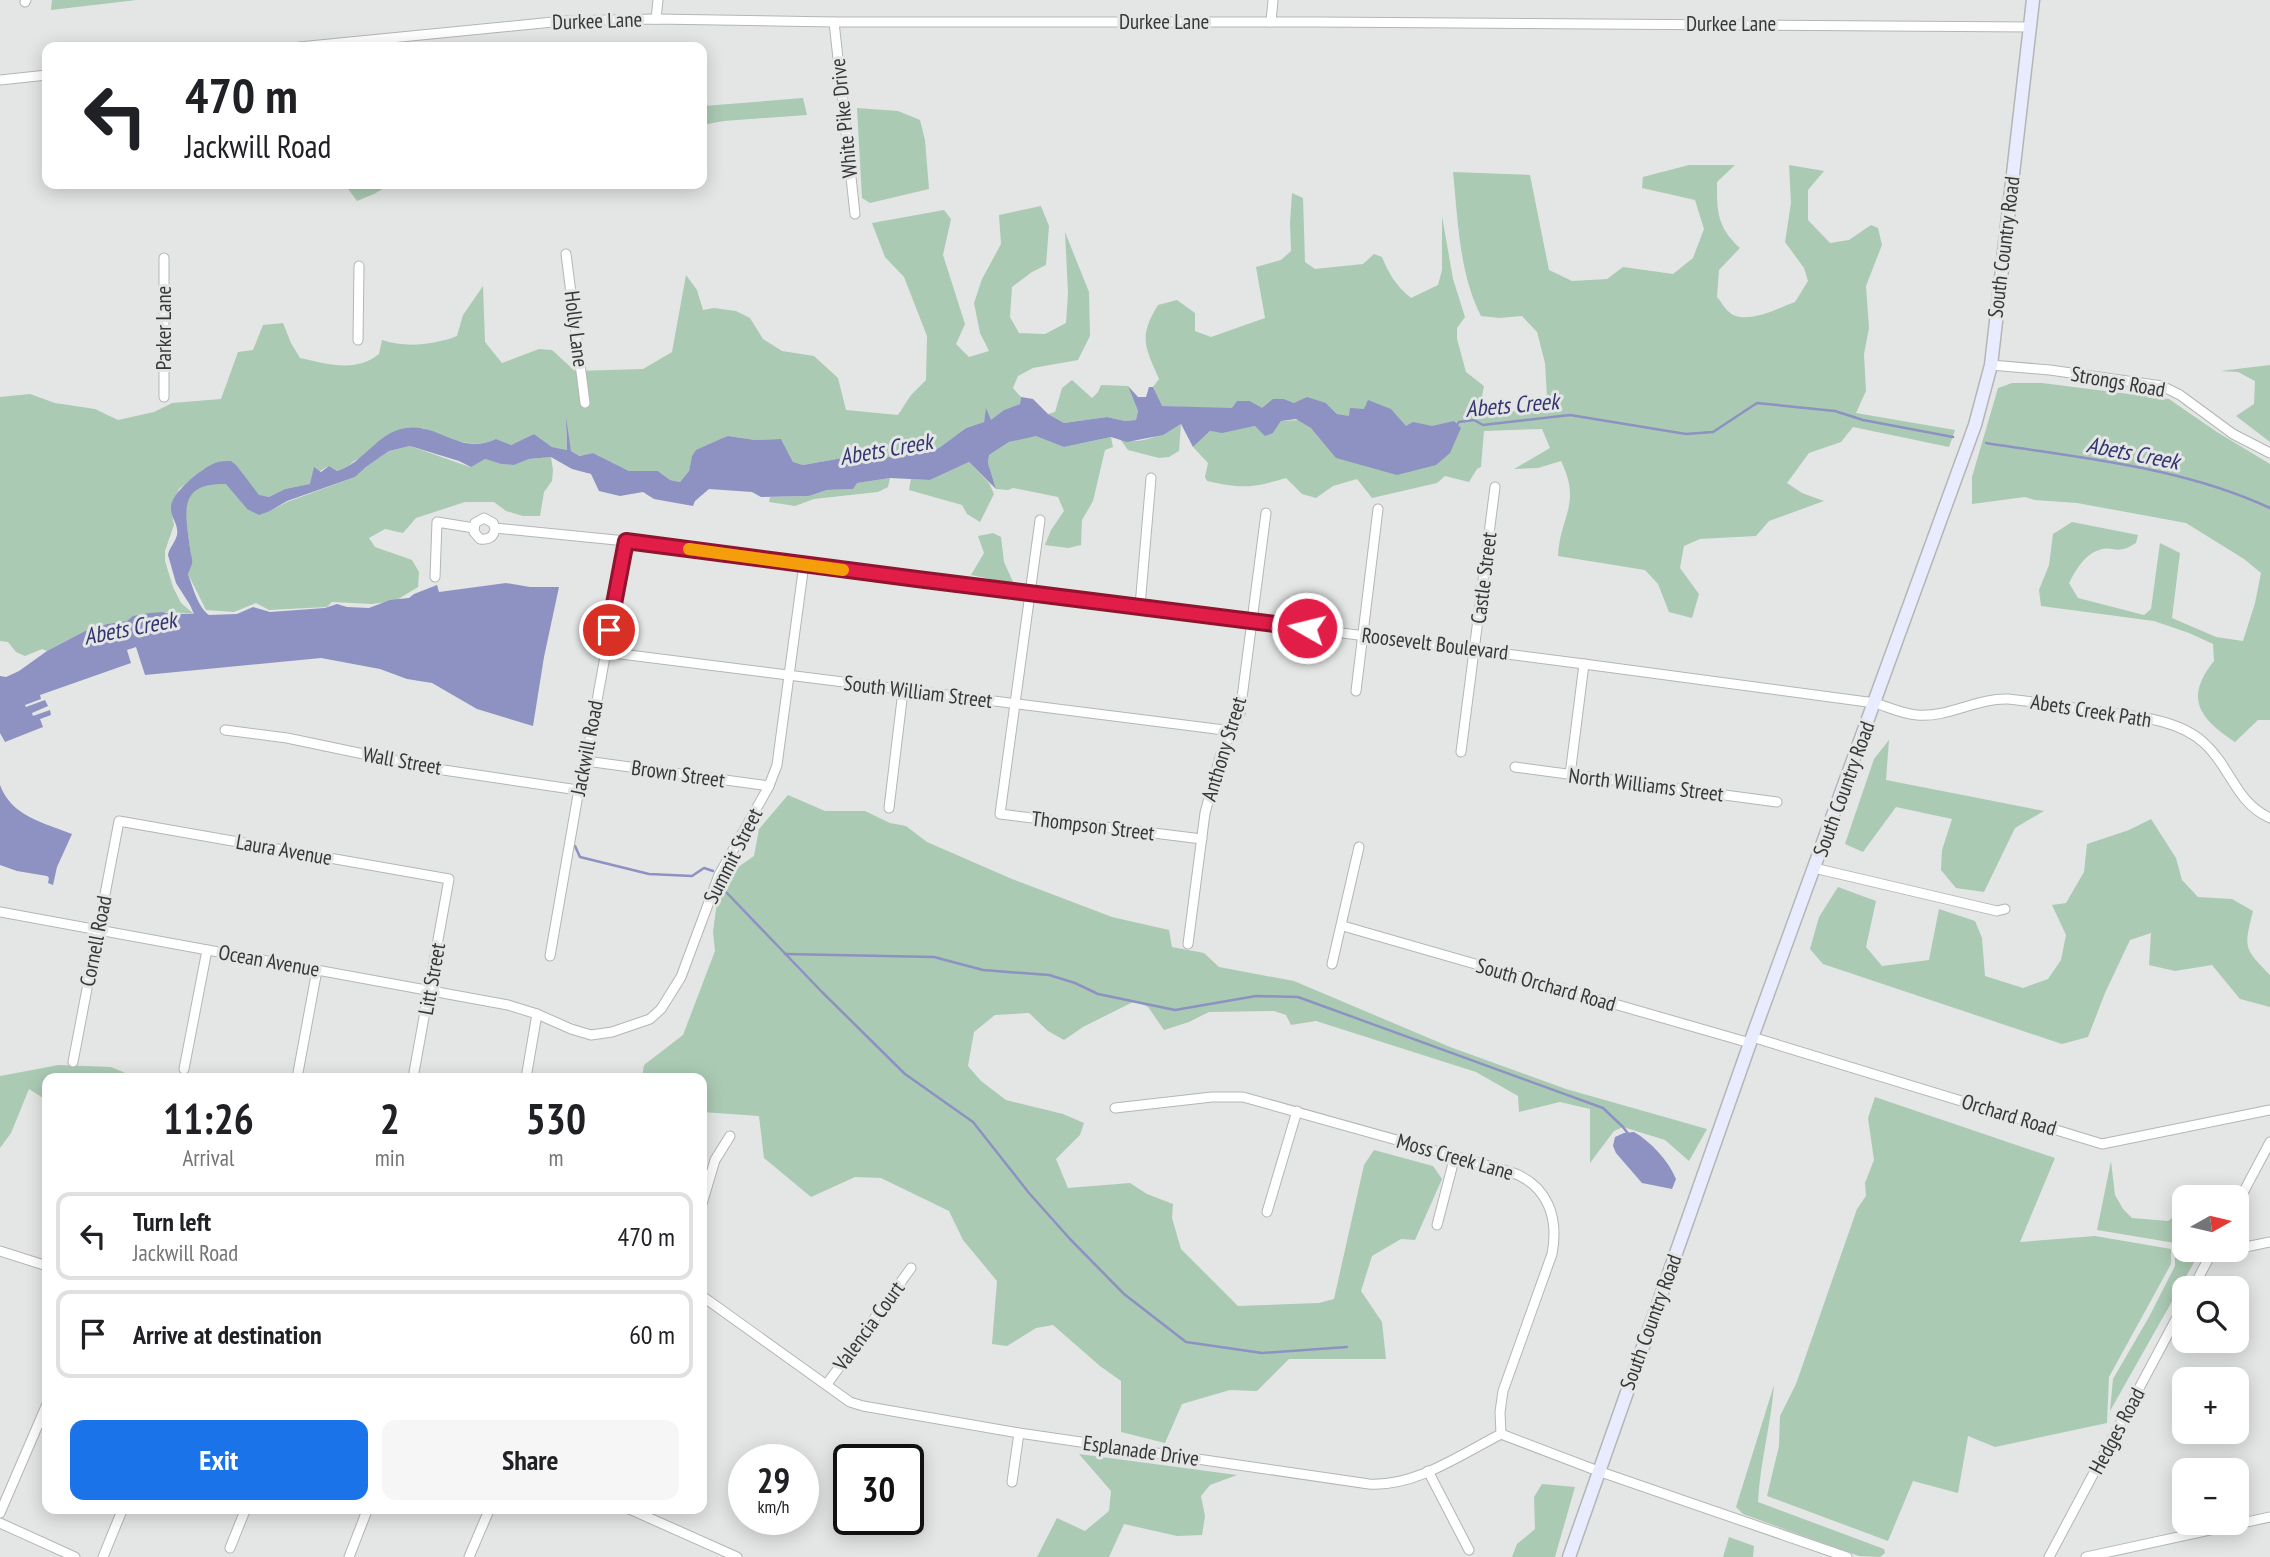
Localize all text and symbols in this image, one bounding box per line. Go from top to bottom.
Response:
street label: Durkee Lane [551,5,643,36]
street label: Durkee Lane [1119,8,1209,35]
street label: Durkee Lane [1686,10,1776,37]
street label: White Pike Drive [824,57,863,179]
text: 470 m [185,63,298,127]
icon: left [70,70,161,161]
text: Jackwill Road [185,125,331,167]
street label: South Country Road [1981,175,2026,319]
street label: Parker Lane [150,286,177,370]
street label: Holly Lane [558,289,595,369]
street label: Strongs Road [2069,360,2167,403]
water label: Abets Creek [1464,386,1563,423]
water label: Abets Creek [837,426,938,471]
water label: Abets Creek [2084,429,2185,476]
street label: Castle Street [1464,530,1503,625]
position arrow [1270,591,1344,665]
pin [579,600,639,660]
water label: Abets Creek [81,604,182,651]
icon: arrive [590,611,628,649]
street label: Roosevelt Boulevard [1360,621,1510,666]
street label: South William Street [842,669,994,714]
street label: Abets Creek Path [2029,688,2153,733]
street label: Anthony Street [1195,693,1252,804]
street label: Jackwill Road [564,698,609,799]
street label: South Country Road [1807,717,1881,860]
street label: Wall Street [361,740,444,781]
street label: Brown Street [630,754,727,793]
street label: North Williams Street [1567,762,1725,807]
street label: Summit Street [697,803,768,908]
street label: Thompson Street [1030,805,1156,846]
street label: Laura Avenue [234,828,334,871]
street label: Cornell Road [73,893,118,989]
street label: Ocean Avenue [217,938,322,983]
street label: Litt Street [412,941,451,1017]
street label: South Orchard Road [1473,952,1619,1017]
street label: Orchard Road [1959,1087,2060,1142]
text: 11:26 [163,1091,254,1146]
text: 2 [380,1091,400,1146]
text: 530 [526,1091,586,1146]
street label: Moss Creek Lane [1394,1127,1517,1186]
text: Arrival [182,1143,234,1172]
text: min [375,1143,405,1172]
text: m [548,1143,563,1172]
north arrow [2172,1185,2249,1262]
map controls [2172,1185,2249,1535]
text: Turn left [133,1205,211,1238]
icon: left [74,1217,112,1255]
text: 470 m [617,1220,675,1253]
text: Jackwill Road [133,1238,238,1267]
street label: South Country Road [1614,1250,1688,1393]
street label: Valencia Court [826,1275,910,1377]
button: search [2172,1276,2249,1353]
icon: arrive [74,1315,112,1353]
text: Arrive at destination [133,1318,322,1351]
text: 60 m [629,1318,675,1351]
button: + [2172,1367,2249,1444]
street label: Hedges Road [2083,1383,2151,1479]
button: Exit [70,1420,368,1500]
button: Share [382,1420,679,1500]
street label: Esplanade Drive [1081,1429,1201,1472]
speed limit sign: 30 [833,1444,924,1535]
text: 29 [757,1457,790,1503]
button: − [2172,1458,2249,1535]
text: km/h [758,1495,789,1518]

